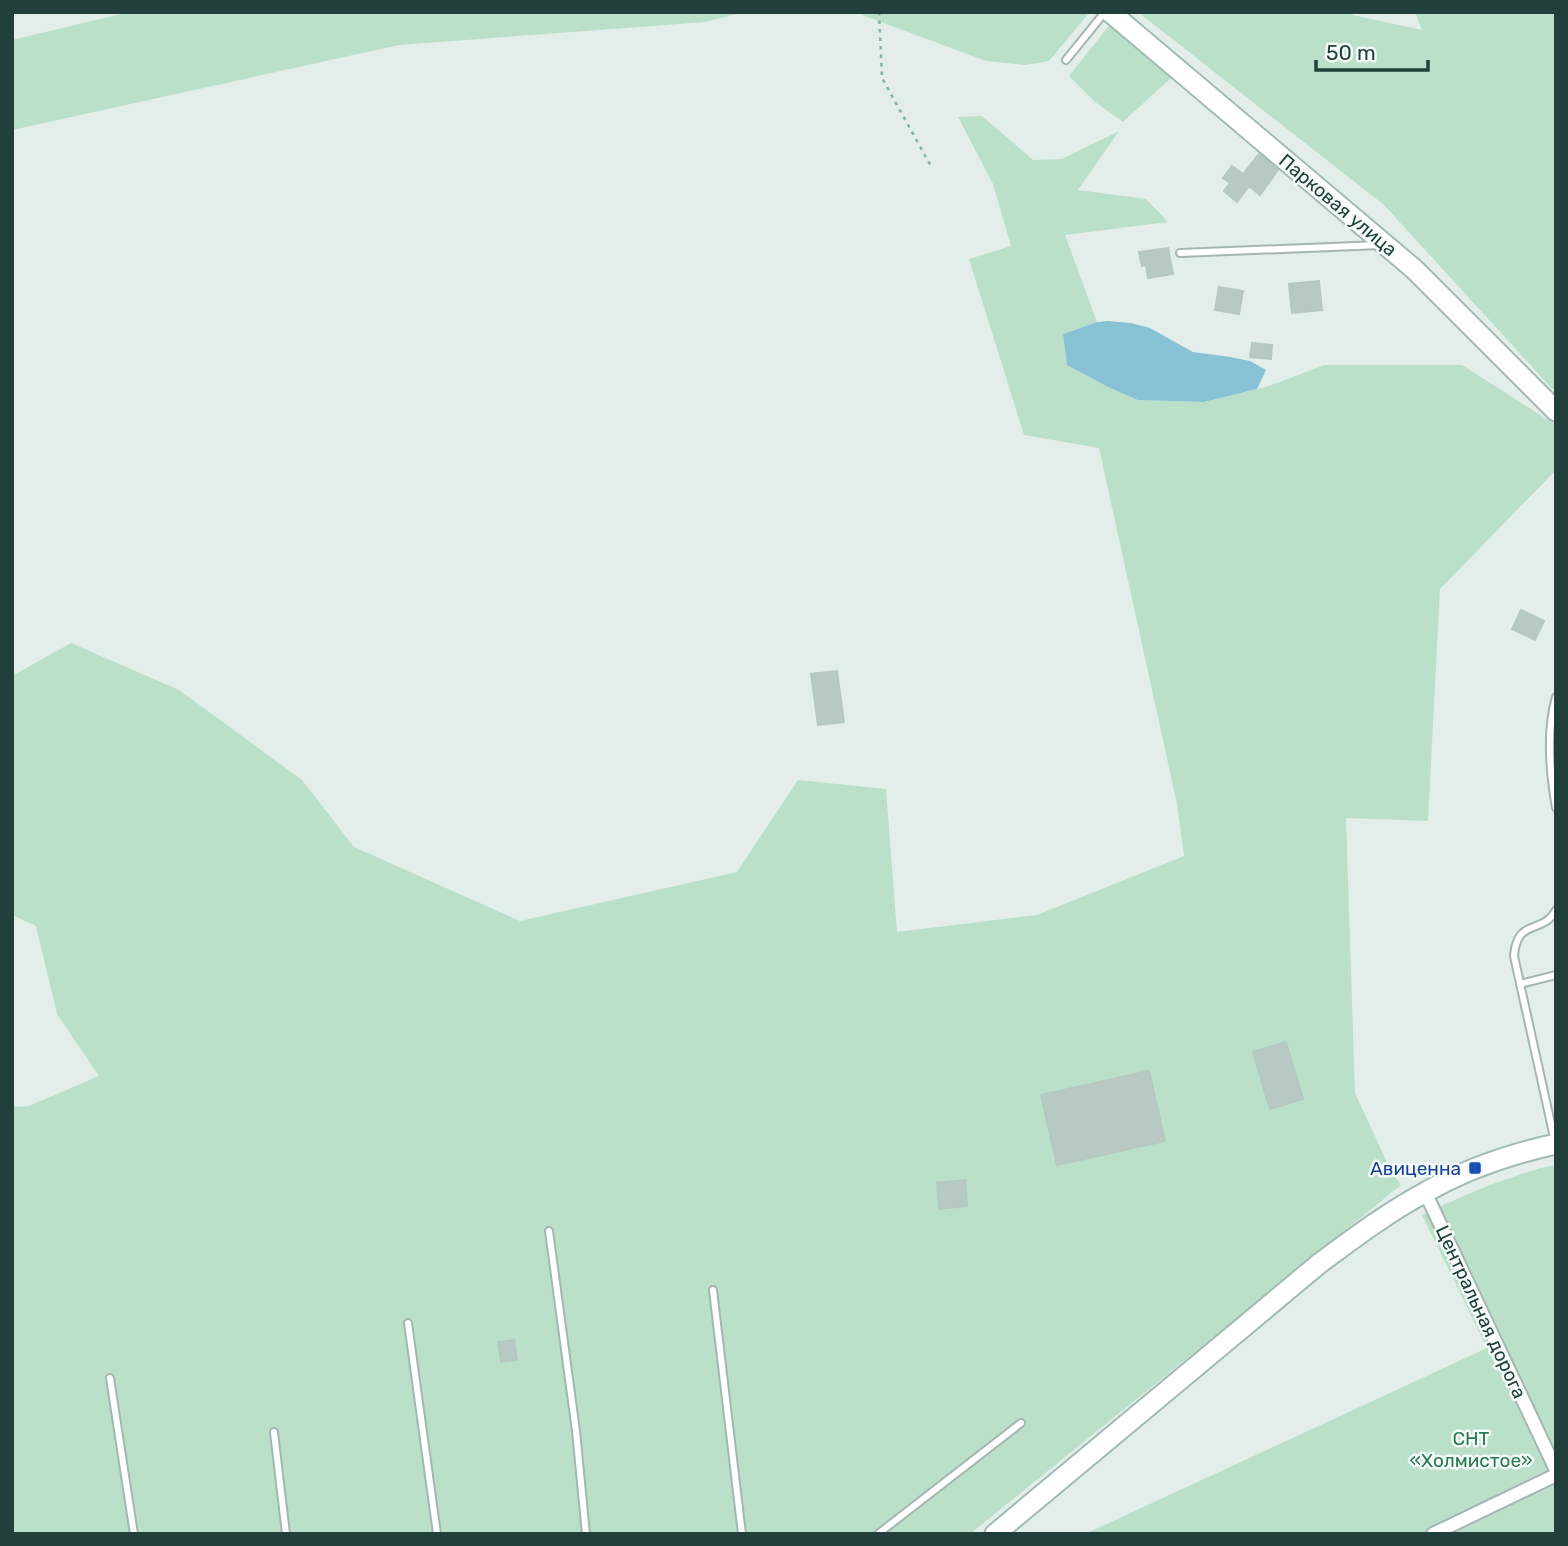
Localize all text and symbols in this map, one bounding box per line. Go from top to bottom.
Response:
scale bar [1316,28,1428,72]
text: 50 m [1326,40,1376,65]
street label: Парковая улица [1274,149,1402,261]
place label: Авиценна [1370,1157,1461,1180]
marker: Авиценна [1467,1160,1483,1176]
street label: Центральная дорога [1431,1222,1531,1402]
park label: СНТ «Холмистое» [1409,1427,1533,1472]

